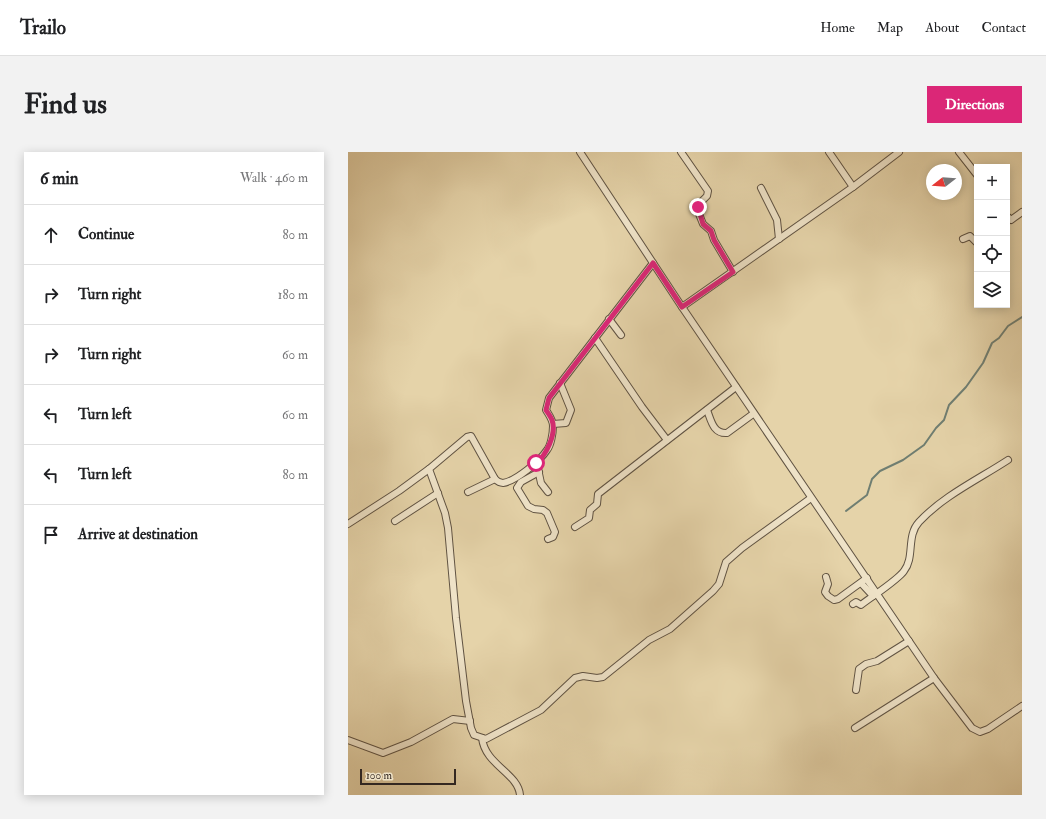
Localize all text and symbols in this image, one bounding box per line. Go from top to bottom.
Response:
text: Trailo [20,16,66,40]
text: Home [820,19,855,36]
text: Map [877,19,903,36]
text: About [925,19,959,36]
text: Contact [981,19,1026,36]
button: Directions [927,86,1022,123]
text: Find us [24,87,107,122]
north arrow [926,164,962,200]
map controls [974,164,1010,308]
button: + [974,164,1010,200]
text: 6 min [40,168,79,189]
text: Walk · 460 m [240,170,308,186]
route end [689,198,707,216]
button: − [974,200,1010,236]
icon: ahead [40,224,62,246]
text: Continue [78,225,134,244]
text: 80 m [282,227,308,243]
button: locate [974,236,1010,272]
button: layers [974,272,1010,308]
icon: right [40,284,62,306]
text: Turn right [78,285,141,304]
text: 180 m [278,287,308,303]
icon: right [40,344,62,366]
text: Turn right [78,345,141,364]
text: 60 m [282,347,308,363]
icon: left [40,404,62,426]
text: Turn left [78,405,132,424]
text: 60 m [282,407,308,423]
route start [527,454,545,472]
icon: left [40,464,62,486]
text: Turn left [78,465,132,484]
text: 80 m [282,467,308,483]
icon: arrive [40,524,62,546]
text: Arrive at destination [78,525,198,544]
scale bar [360,767,456,786]
text: 100 m [366,769,392,782]

